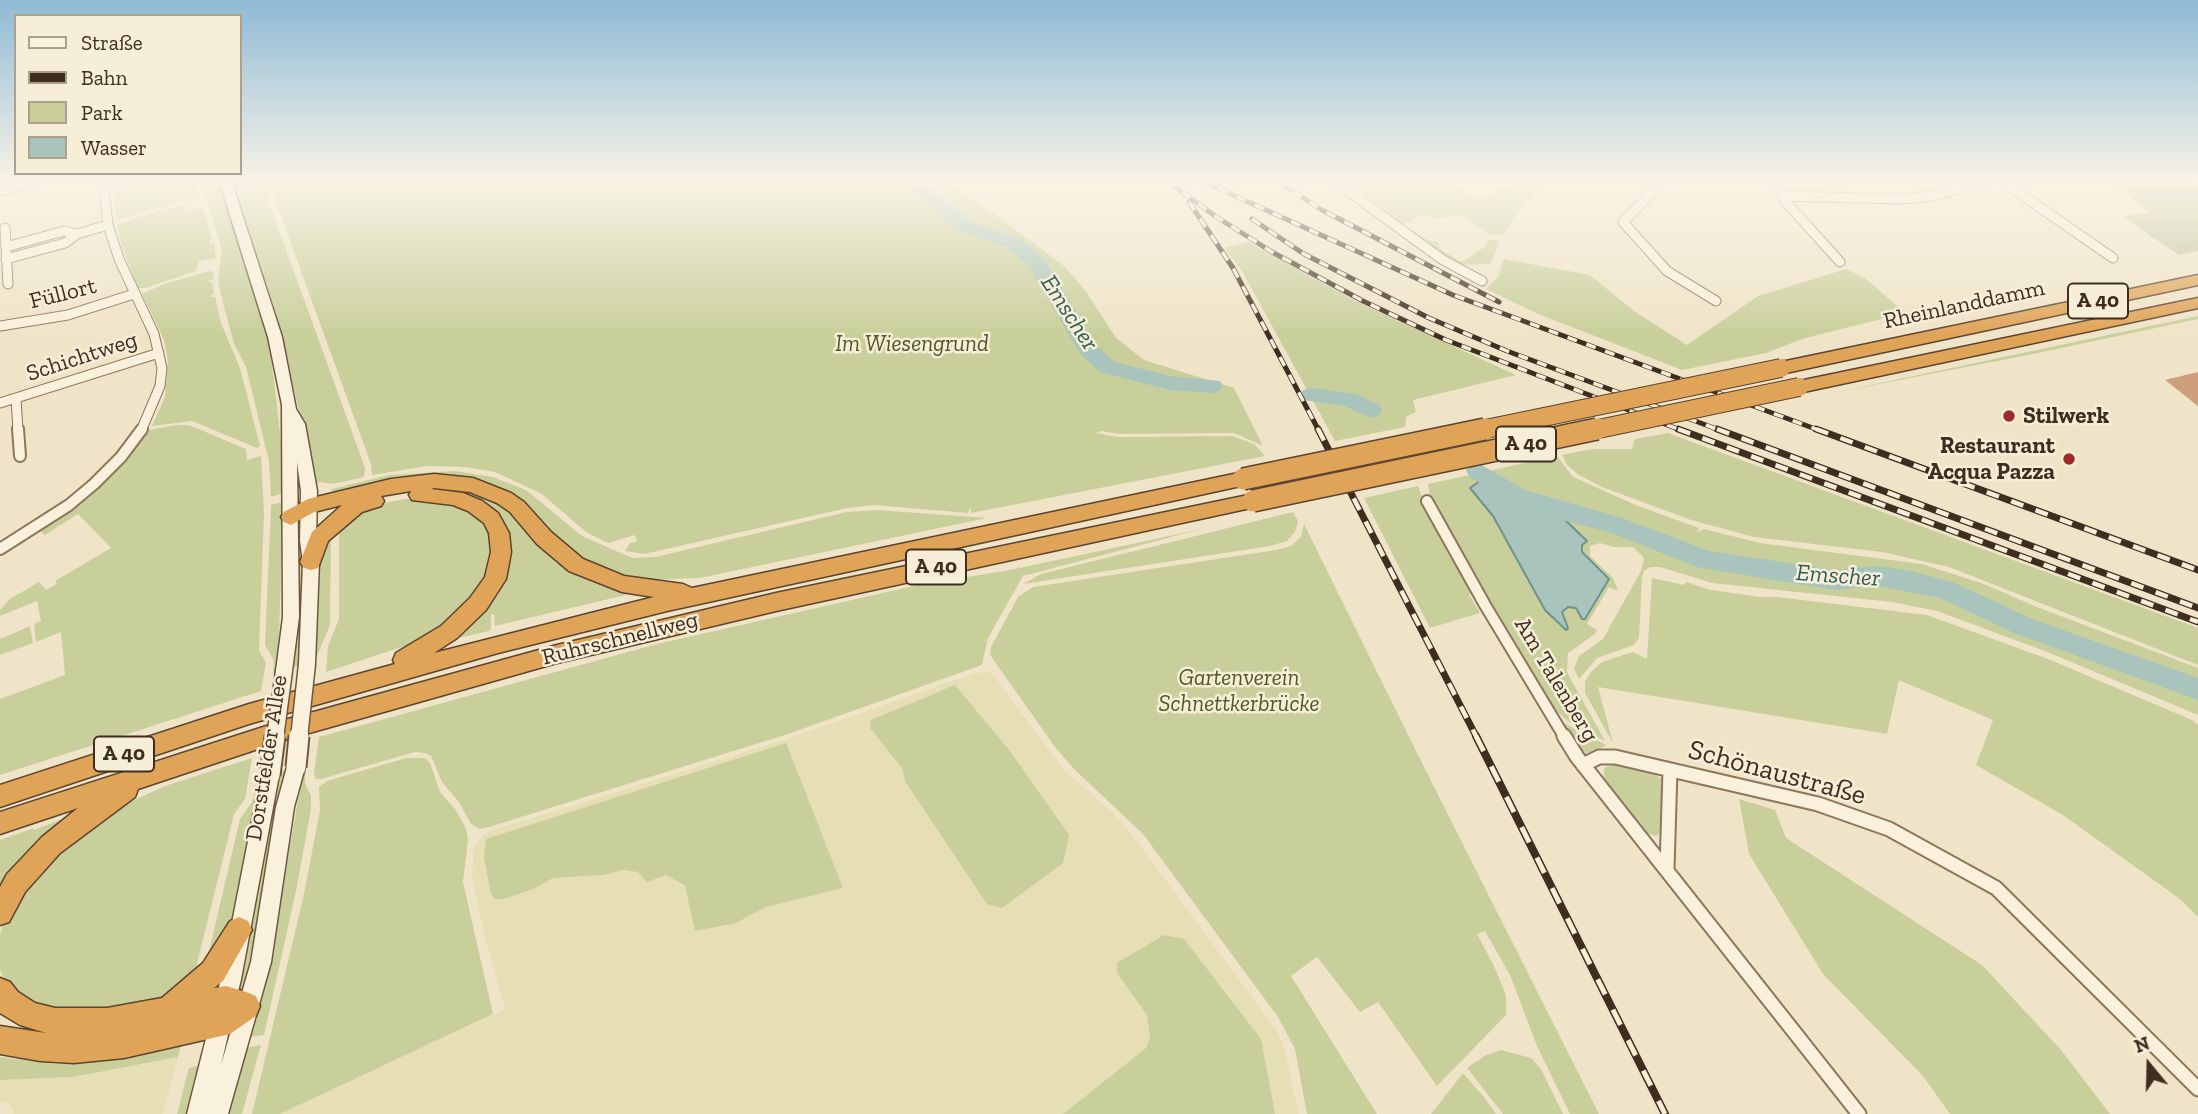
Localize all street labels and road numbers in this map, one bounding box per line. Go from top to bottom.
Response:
street label: Füllort [27,272,99,316]
street label: Rheinlanddamm [1881,274,2047,336]
road number: A 40 [2068,284,2128,318]
street label: Schichtweg [23,326,141,388]
road number: A 40 [1496,426,1556,462]
road number: A 40 [906,550,966,584]
street label: Ruhrschnellweg [539,606,701,672]
street label: Am Talenberg [1508,613,1604,747]
street label: Dorstfelder Allee [240,673,294,843]
street label: Schönaustraße [1684,733,1870,813]
road number: A 40 [94,736,154,772]

